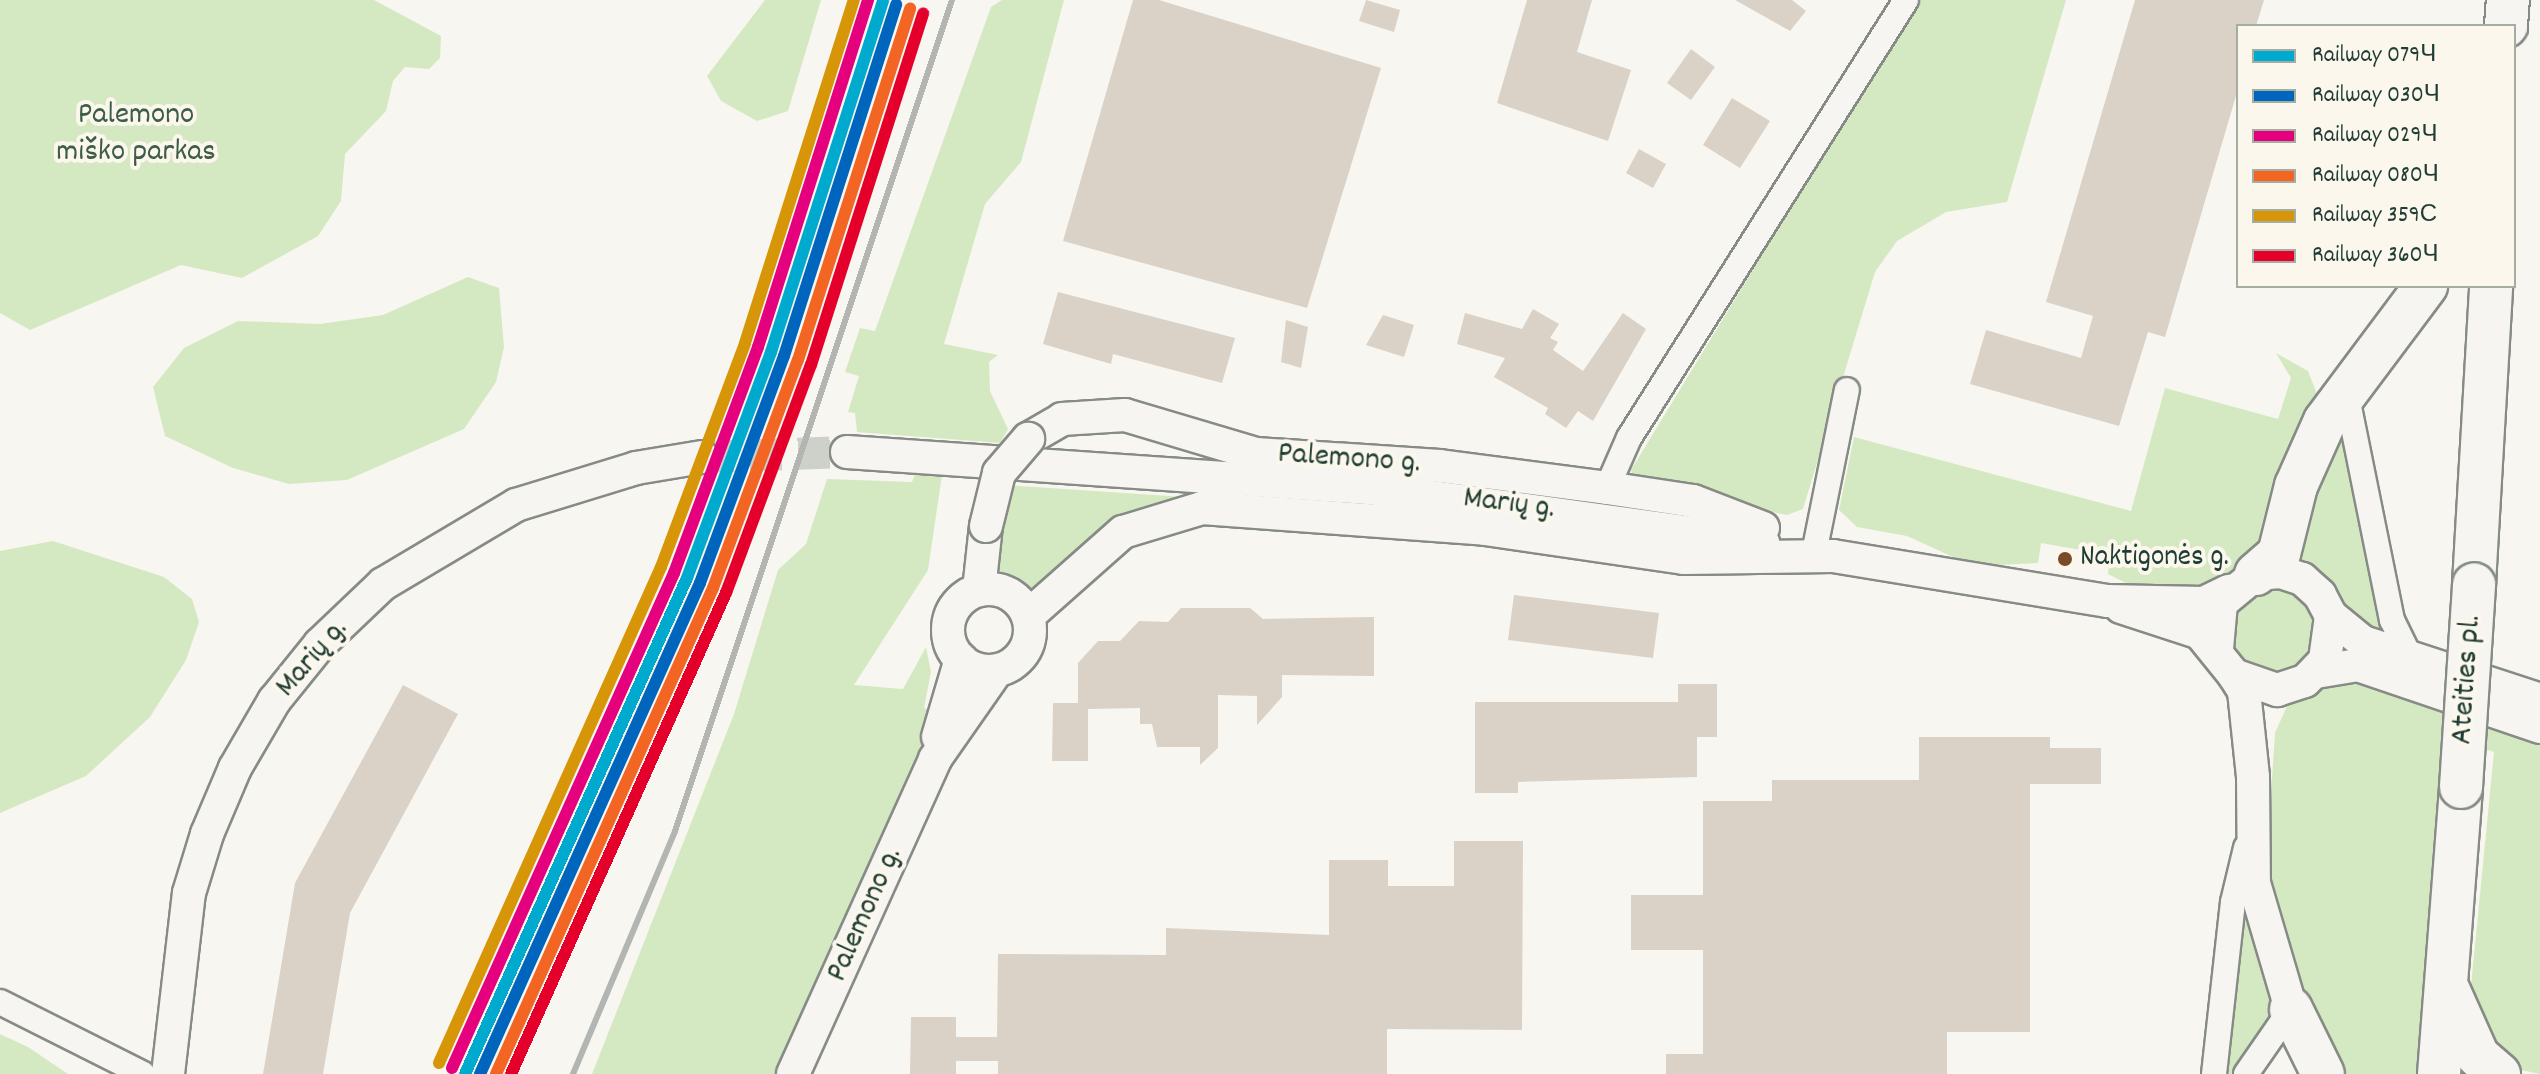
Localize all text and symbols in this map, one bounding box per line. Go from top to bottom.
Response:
legend [2236,24,2516,288]
text: Railway 079Ч [2312,39,2436,73]
text: Railway 030Ч [2312,79,2440,113]
park label: Palemono miško parkas [56,98,216,173]
text: Railway 029Ч [2312,119,2438,153]
text: Railway 080Ч [2312,159,2439,193]
text: Railway 359С [2312,199,2437,233]
text: Railway 360Ч [2312,239,2438,273]
street label: Palemono g. [1276,436,1422,484]
street label: Marių g. [1461,480,1557,530]
place label: Naktigonės g. [2080,541,2229,577]
marker: Naktigonės g. [2057,551,2073,567]
street label: Marių g. [268,612,358,706]
street label: Ateities pl. [2444,614,2492,746]
street label: Palemono g. [819,842,913,988]

